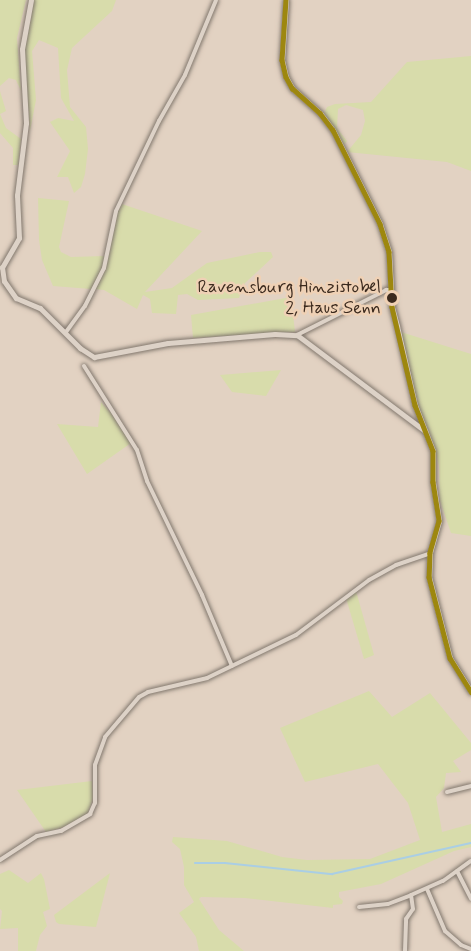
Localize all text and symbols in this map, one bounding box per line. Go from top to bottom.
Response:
place label: Ravensburg Hinzistobel 2, Haus Senn [199,277,381,320]
marker: Ravensburg Hinzistobel 2, Haus Senn [386,292,398,304]

